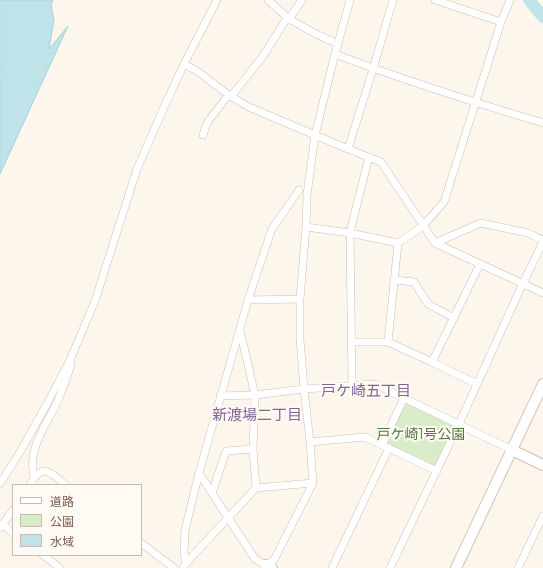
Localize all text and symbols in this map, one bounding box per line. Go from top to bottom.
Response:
district label: 戸ケ崎五丁目 [321,383,411,401]
district label: 新渡場二丁目 [212,407,302,425]
park label: 戸ケ崎1号公園 [376,427,466,443]
legend [12,484,142,556]
text: 道路 [50,494,74,509]
text: 公園 [50,514,74,529]
text: 水域 [50,534,74,549]

